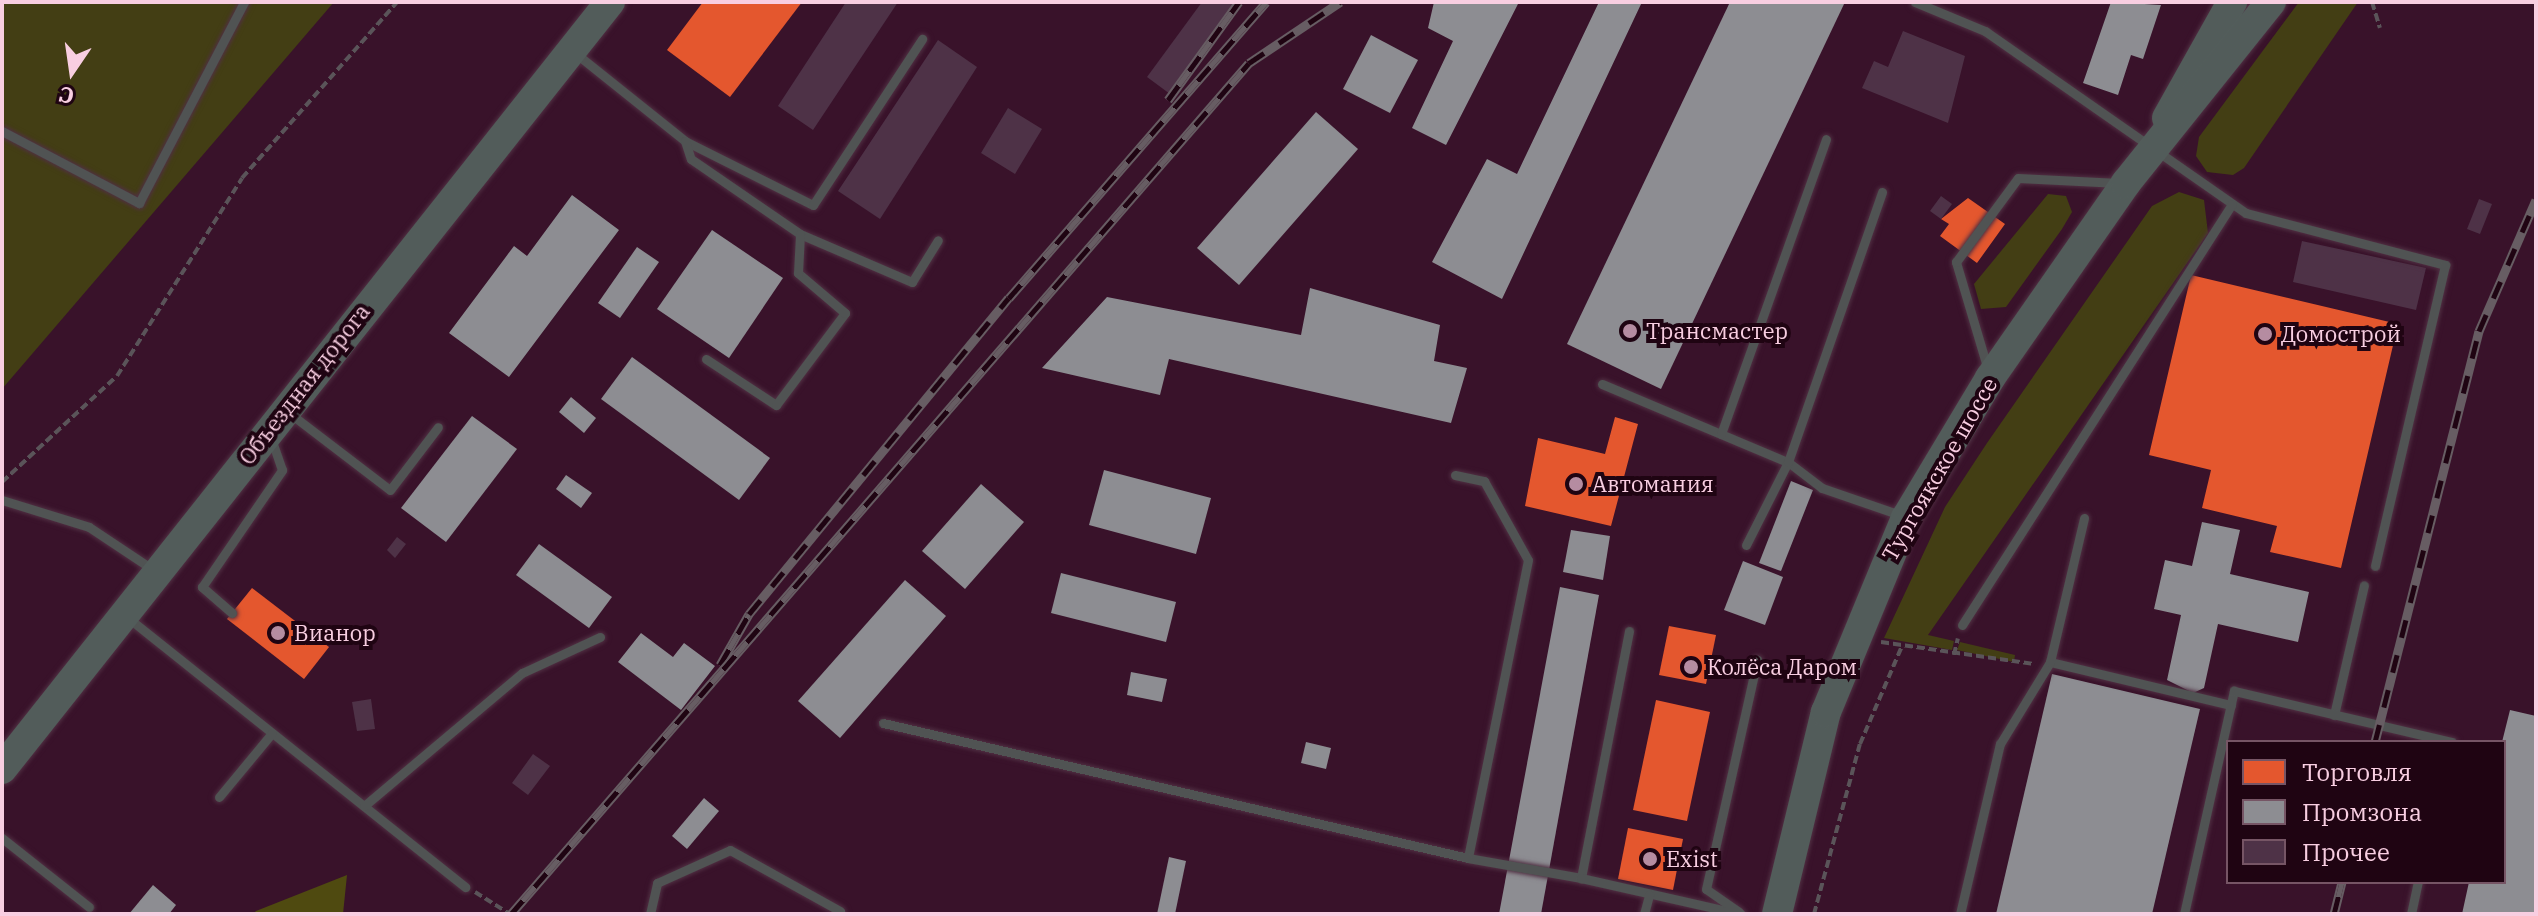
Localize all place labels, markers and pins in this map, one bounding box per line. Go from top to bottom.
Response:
place label: Трансмастер [1646,318,1788,344]
place label: Домострой [2281,321,2401,347]
marker: Трансмастер [1621,322,1639,340]
marker: Домострой [2256,325,2274,343]
place label: Автомания [1592,471,1714,497]
marker: Автомания [1567,475,1585,493]
place label: Вианор [294,620,376,646]
marker: Вианор [269,624,287,642]
place label: Колёса Даром [1707,654,1857,680]
marker: Колёса Даром [1682,658,1700,676]
place label: Exist [1666,846,1718,872]
marker: Exist [1641,850,1659,868]

